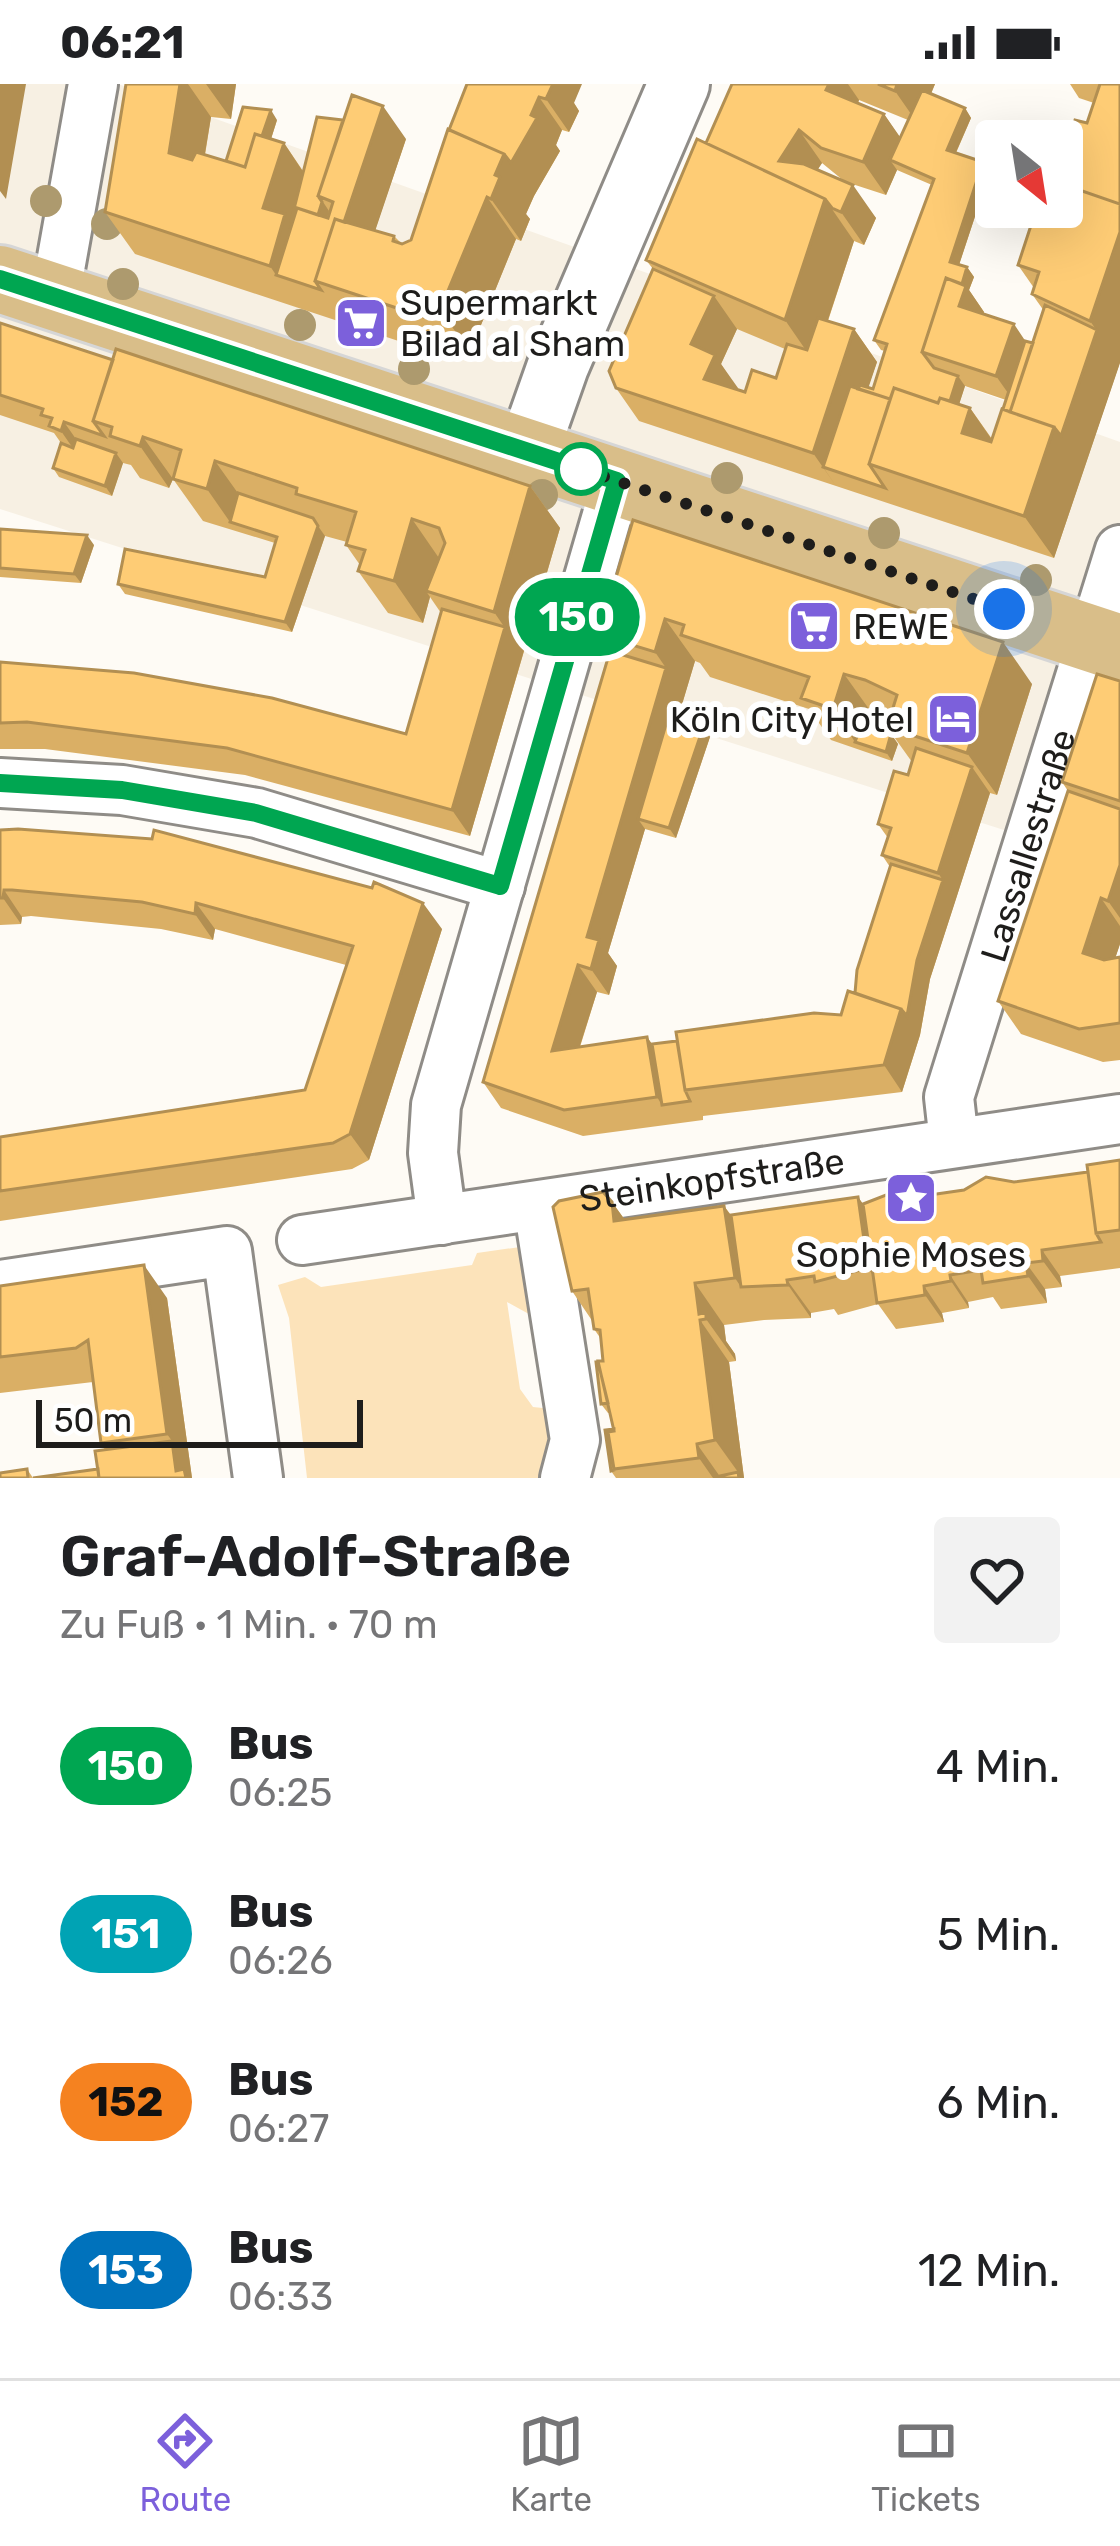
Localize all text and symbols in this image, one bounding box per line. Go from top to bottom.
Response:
text: 06:21 [60,16,185,69]
north arrow [975,120,1083,228]
map controls [975,120,1083,228]
place label: Supermarkt Bilad al Sham [400,281,625,365]
supermarket icon: Supermarkt Bilad al Sham [333,295,389,351]
unlabelled marker [556,444,606,494]
line badge: 150 [508,578,646,656]
your location [974,579,1034,639]
text: 150 [539,592,615,642]
supermarket icon: REWE [786,598,842,654]
place label: REWE [853,605,949,648]
hotel icon: Köln City Hotel [925,691,981,747]
place label: Köln City Hotel [670,698,914,741]
street label: Lassallestraße [972,724,1085,967]
street label: Steinkopfstraße [576,1139,847,1221]
place icon: Sophie Moses [883,1170,939,1226]
place label: Sophie Moses [796,1233,1026,1276]
scale bar [36,1394,363,1447]
text: 50 m [54,1401,132,1440]
button: heart [934,1517,1060,1643]
text: Graf-Adolf-Straße [60,1523,571,1590]
text: Zu Fuß · 1 Min. · 70 m [60,1602,438,1648]
text: Bus [228,1717,313,1770]
text: 4 Min. [936,1740,1060,1793]
text: 150 [88,1741,164,1791]
text: 06:25 [228,1770,332,1816]
text: Bus [228,1885,313,1938]
text: 5 Min. [937,1908,1060,1961]
text: 151 [92,1909,160,1959]
text: 06:26 [228,1938,333,1984]
text: Bus [228,2053,313,2106]
text: 6 Min. [937,2076,1060,2129]
text: 152 [88,2077,164,2127]
text: 06:27 [228,2106,329,2152]
text: Bus [228,2221,313,2274]
text: 12 Min. [918,2244,1060,2297]
text: 153 [88,2245,164,2295]
text: 06:33 [228,2274,333,2320]
tab: Route [140,2408,231,2519]
tab: Karte [510,2408,592,2519]
tab: Tickets [871,2408,980,2519]

